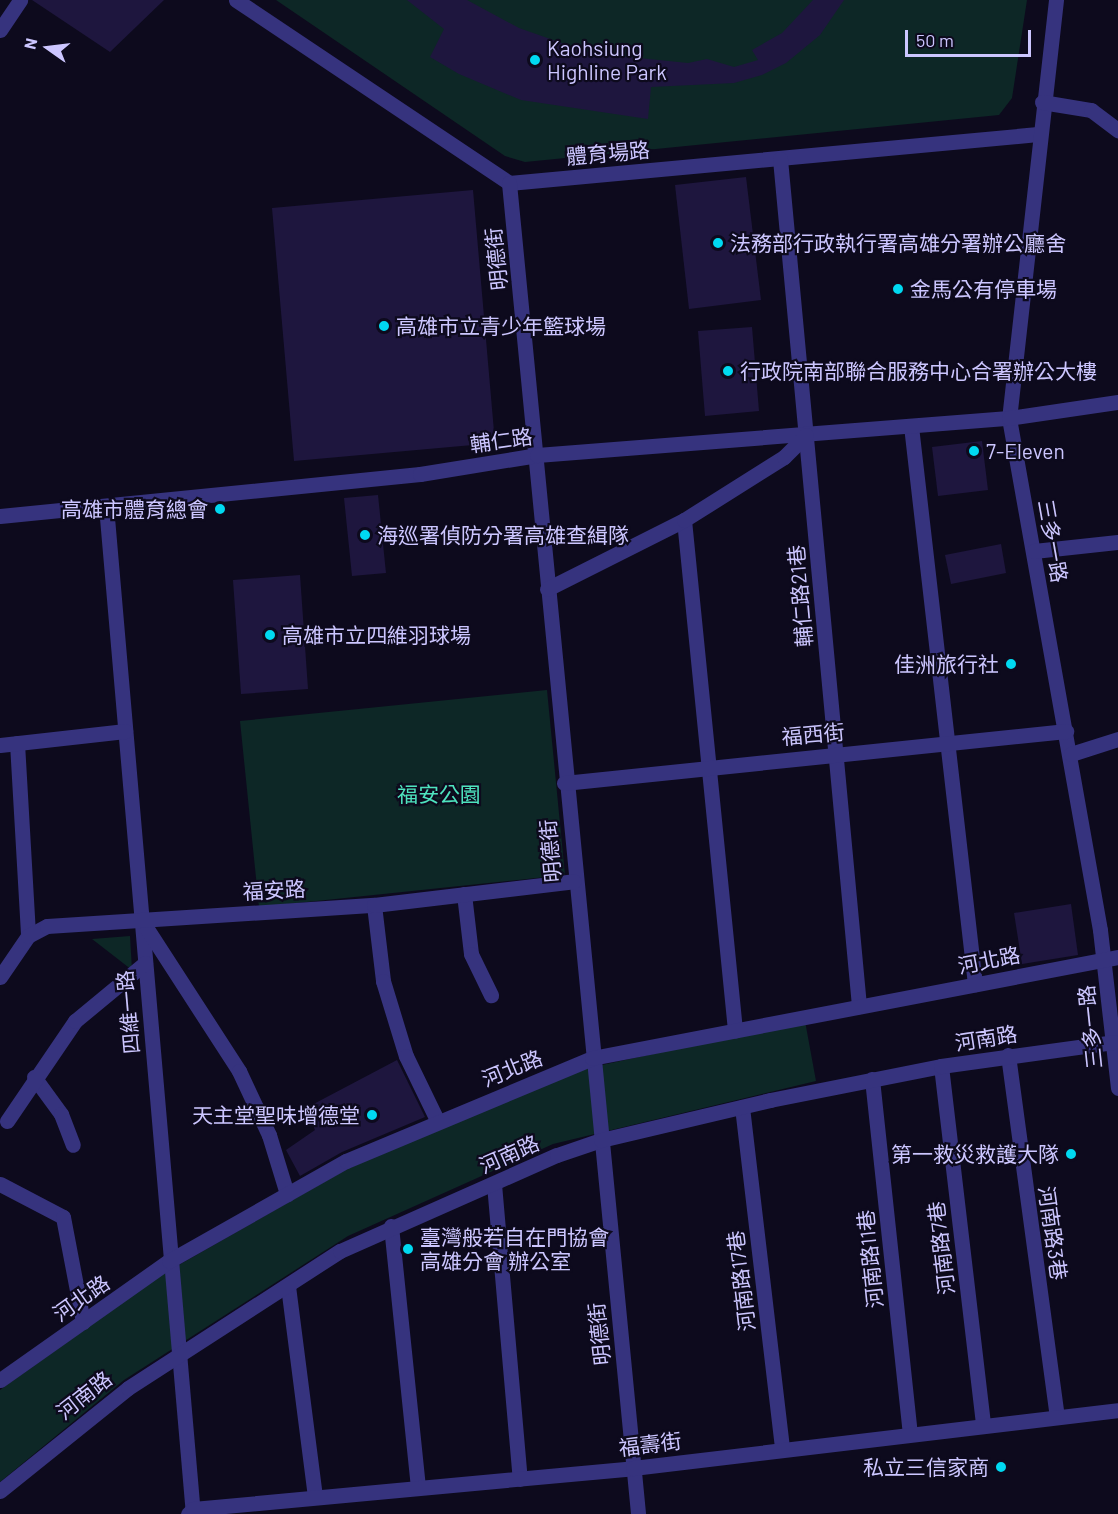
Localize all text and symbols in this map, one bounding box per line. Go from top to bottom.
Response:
north arrow [18,18,78,78]
scale bar [908,18,1034,56]
text: 50 m [916,29,954,51]
place label: Kaohsiung Highline Park [547,35,667,85]
text: N [20,36,41,51]
marker: Kaohsiung Highline Park [528,53,542,67]
street label: 體育場路 [565,137,651,169]
street label: 明德街 [480,226,512,292]
place label: 法務部行政執行署高雄分署辦公廳舍 [730,230,1066,256]
marker: 法務部行政執行署高雄分署辦公廳舍 [711,236,725,250]
place label: 金馬公有停車場 [910,276,1057,302]
marker: 金馬公有停車場 [891,282,905,296]
place label: 高雄市立青少年籃球場 [396,313,606,339]
marker: 高雄市立青少年籃球場 [377,319,391,333]
place label: 行政院南部聯合服務中心合署辦公大樓 [740,358,1097,384]
marker: 行政院南部聯合服務中心合署辦公大樓 [721,364,735,378]
street label: 輔仁路 [468,423,534,457]
place label: 7-Eleven [986,438,1065,464]
marker: 7-Eleven [967,444,981,458]
place label: 高雄市體育總會 [61,496,208,522]
street label: 三多一路 [1033,497,1073,585]
marker: 高雄市體育總會 [213,502,227,516]
place label: 海巡署偵防分署高雄查緝隊 [377,522,629,548]
marker: 海巡署偵防分署高雄查緝隊 [358,528,372,542]
street label: 輔仁路21巷 [783,544,817,648]
place label: 高雄市立四維羽球場 [282,622,471,648]
marker: 高雄市立四維羽球場 [263,628,277,642]
place label: 佳洲旅行社 [894,651,999,677]
marker: 佳洲旅行社 [1004,657,1018,671]
street label: 福西街 [781,719,845,749]
park label: 福安公園 [397,781,481,807]
street label: 明德街 [535,819,565,883]
street label: 福安路 [242,876,306,904]
street label: 河北路 [956,942,1022,978]
street label: 四維一路 [112,969,144,1055]
street label: 三多一路 [1073,984,1107,1070]
street label: 河南路 [953,1021,1019,1055]
street label: 河北路 [478,1045,546,1091]
place label: 天主堂聖味增德堂 [192,1102,360,1128]
marker: 天主堂聖味增德堂 [365,1108,379,1122]
street label: 河南路 [475,1130,543,1178]
place label: 第一救災救護大隊 [891,1141,1059,1167]
marker: 第一救災救護大隊 [1064,1147,1078,1161]
street label: 河南路3巷 [1034,1184,1072,1282]
street label: 河南路7巷 [923,1200,959,1296]
street label: 河南路11巷 [852,1209,888,1309]
place label: 臺灣般若自在門協會 高雄分會 辦公室 [420,1224,609,1274]
street label: 河南路17巷 [722,1229,760,1333]
marker: 臺灣般若自在門協會 高雄分會 辦公室 [401,1242,415,1256]
street label: 河北路 [48,1270,114,1326]
street label: 明德街 [583,1301,615,1367]
street label: 河南路 [51,1366,117,1424]
street label: 福壽街 [617,1428,683,1460]
place label: 私立三信家商 [863,1454,989,1480]
marker: 私立三信家商 [994,1460,1008,1474]

